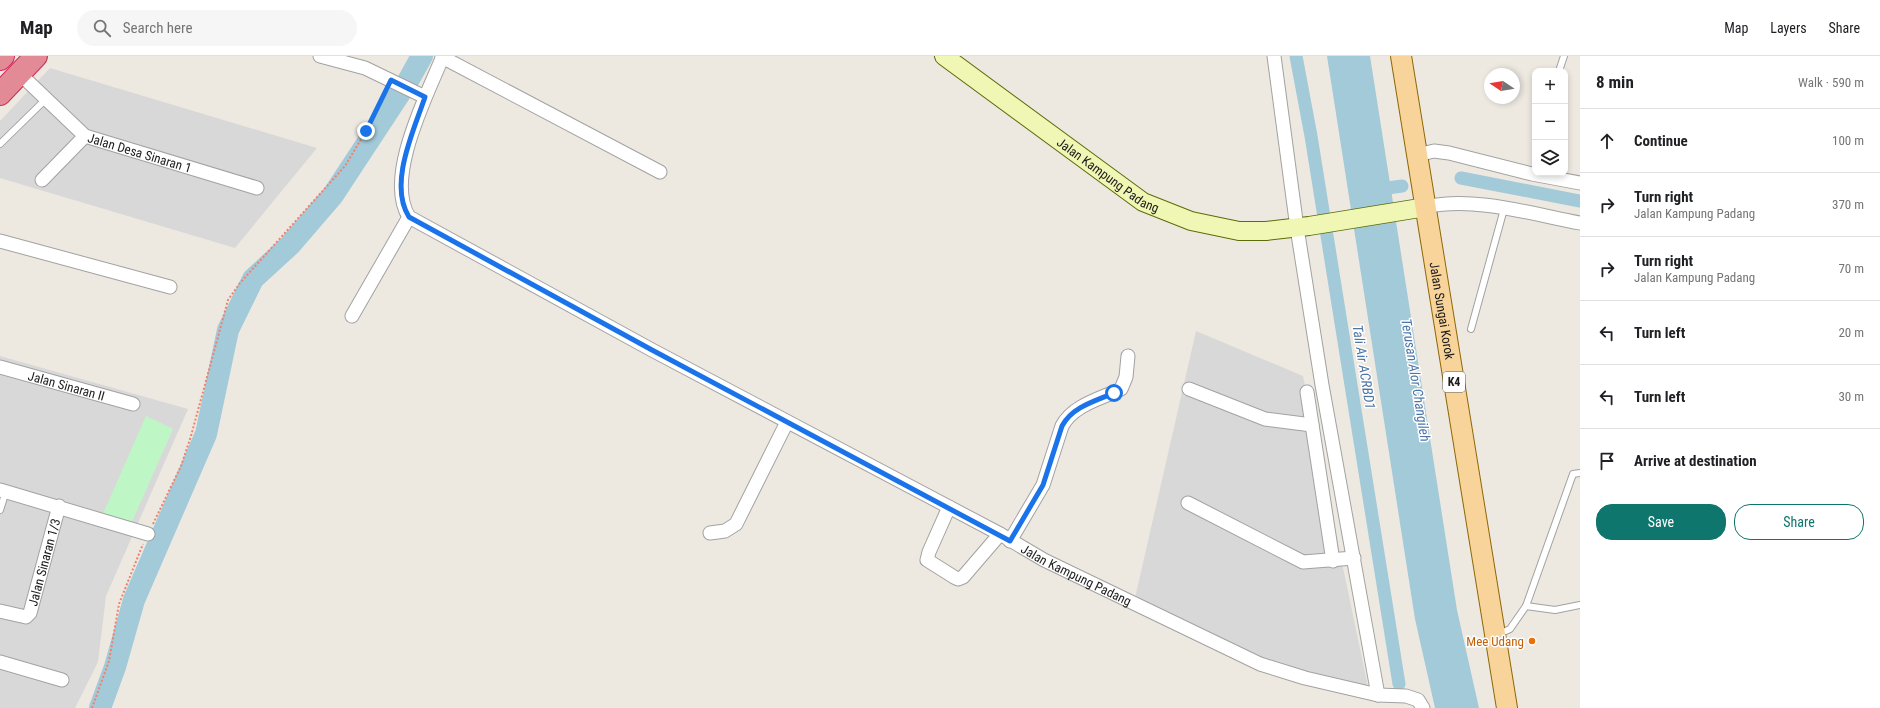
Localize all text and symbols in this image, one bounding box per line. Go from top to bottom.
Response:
search box [77,10,357,46]
text: Map [20,16,53,39]
icon: search [91,17,113,39]
text: Search here [123,19,193,37]
text: Map [1724,20,1748,36]
text: Layers [1770,20,1807,36]
text: Share [1829,20,1860,36]
north arrow [1484,68,1520,104]
map controls [1532,68,1568,176]
button: + [1532,68,1568,104]
text: 8 min [1596,72,1634,92]
text: Walk · 590 m [1798,75,1864,90]
button: − [1532,104,1568,140]
route end [357,122,375,140]
street label: Jalan Desa Sinaran 1 [86,130,193,176]
icon: ahead [1596,130,1618,152]
text: Continue [1634,132,1688,150]
text: 100 m [1832,133,1864,148]
street label: Jalan Kampung Padang [1054,135,1161,216]
button: layers [1532,140,1568,176]
text: Turn right [1634,188,1693,206]
icon: right [1596,194,1618,216]
text: 370 m [1832,197,1864,212]
text: Jalan Kampung Padang [1634,206,1755,221]
text: Turn right [1634,252,1693,270]
icon: right [1596,258,1618,280]
street label: Jalan Sungai Korok [1427,261,1457,361]
text: 70 m [1838,261,1864,276]
text: Jalan Kampung Padang [1634,270,1755,285]
water label: Terusan Alor Changileh [1398,317,1434,443]
icon: left [1596,322,1618,344]
water label: Tali Air ACRBD1 [1349,324,1379,410]
text: Turn left [1634,324,1685,342]
text: 20 m [1838,325,1864,340]
street label: Jalan Sinaran II [26,368,106,404]
road number: K4 [1443,372,1465,392]
route start [1105,384,1123,402]
icon: left [1596,386,1618,408]
text: Turn left [1634,388,1685,406]
text: 30 m [1838,389,1864,404]
icon: arrive [1596,450,1618,472]
text: Arrive at destination [1634,452,1757,470]
button: Save [1596,504,1726,540]
button: Share [1734,504,1864,540]
street label: Jalan Sinaran 1/3 [25,517,63,608]
street label: Jalan Kampung Padang [1018,541,1134,609]
place label: Mee Udang [1466,634,1524,649]
marker: Mee Udang [1527,636,1537,646]

